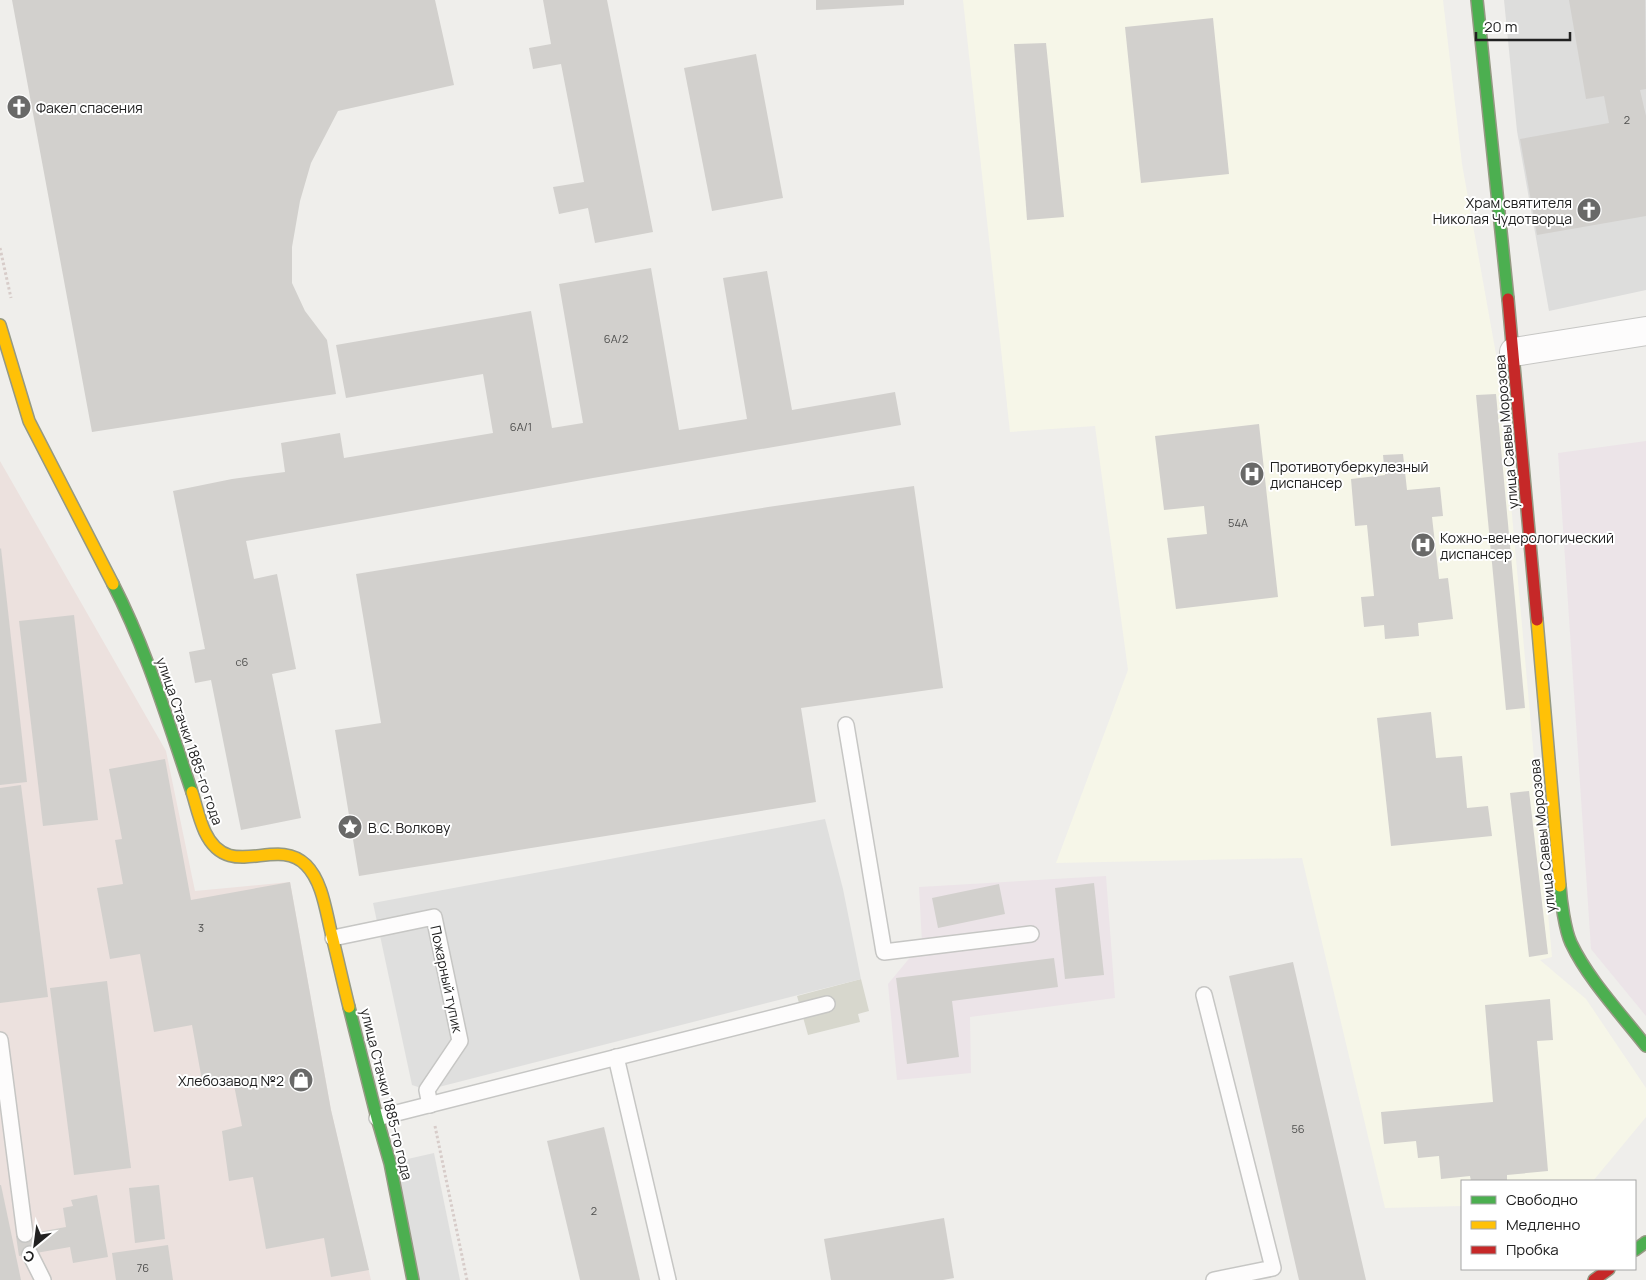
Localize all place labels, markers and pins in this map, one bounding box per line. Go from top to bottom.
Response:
church icon: Факел спасения [6,94,32,120]
place label: Факел спасения [36,98,143,117]
place label: Храм святителя Николая Чудотворца [1433,193,1572,228]
church icon: Храм святителя Николая Чудотворца [1576,197,1602,223]
place label: Противотуберкулезный диспансер [1270,457,1428,492]
hospital icon: Противотуберкулезный диспансер [1239,461,1265,487]
place label: Кожно-венерологический диспансер [1440,528,1614,563]
hospital icon: Кожно-венерологический диспансер [1410,532,1436,558]
place icon: В.С. Волкову [337,814,363,840]
place label: В.С. Волкову [368,818,451,837]
shop icon: Хлебозавод №2 [288,1067,314,1093]
place label: Хлебозавод №2 [178,1071,284,1090]

